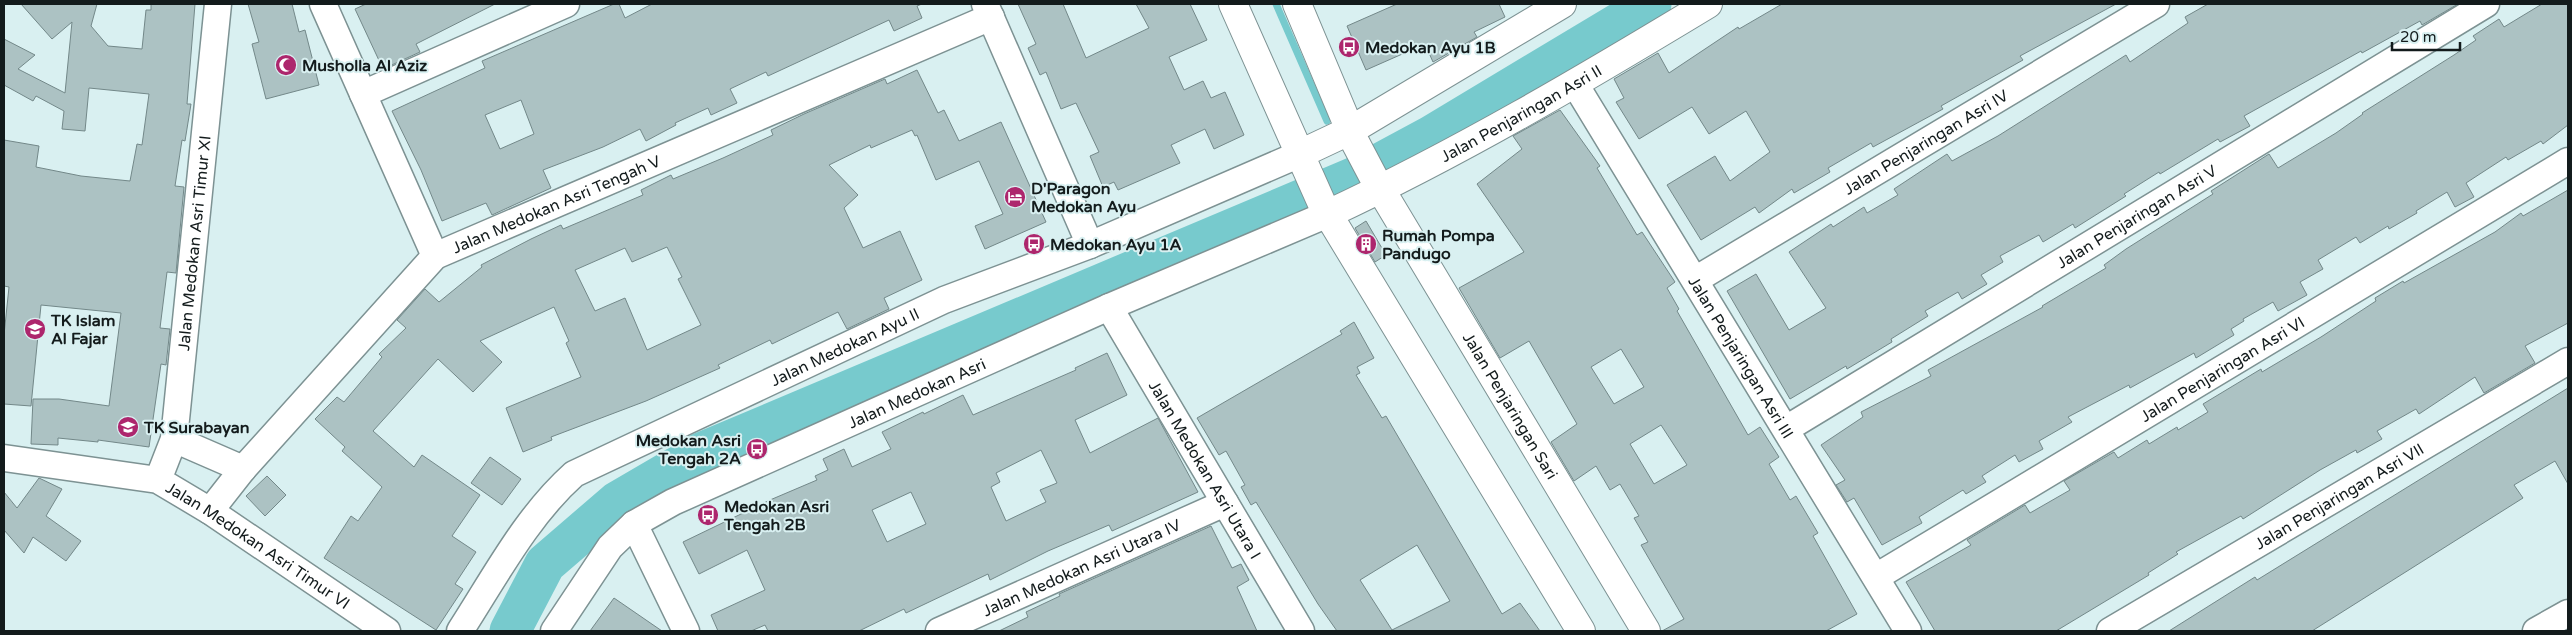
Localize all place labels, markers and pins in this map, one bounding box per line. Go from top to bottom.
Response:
bus stop icon: Medokan Ayu 1B [1337,35,1361,59]
place label: Medokan Ayu 1B [1365,38,1496,58]
mosque icon: Musholla Al Aziz [274,53,298,77]
place label: Musholla Al Aziz [302,56,427,76]
place label: D'Paragon Medokan Ayu [1031,179,1136,217]
hotel icon: D'Paragon Medokan Ayu [1003,185,1027,209]
place label: Rumah Pompa Pandugo [1382,226,1495,264]
bus stop icon: Medokan Ayu 1A [1022,232,1046,256]
building icon: Rumah Pompa Pandugo [1354,232,1378,256]
place label: Medokan Ayu 1A [1050,235,1181,255]
place label: TK Islam Al Fajar [50,311,115,349]
school or university icon: TK Islam Al Fajar [23,317,47,341]
school or university icon: TK Surabayan [116,415,140,439]
place label: TK Surabayan [143,418,249,438]
place label: Medokan Asri Tengah 2A [636,431,741,469]
bus stop icon: Medokan Asri Tengah 2A [745,437,769,461]
place label: Medokan Asri Tengah 2B [723,497,829,535]
bus stop icon: Medokan Asri Tengah 2B [696,503,720,527]

